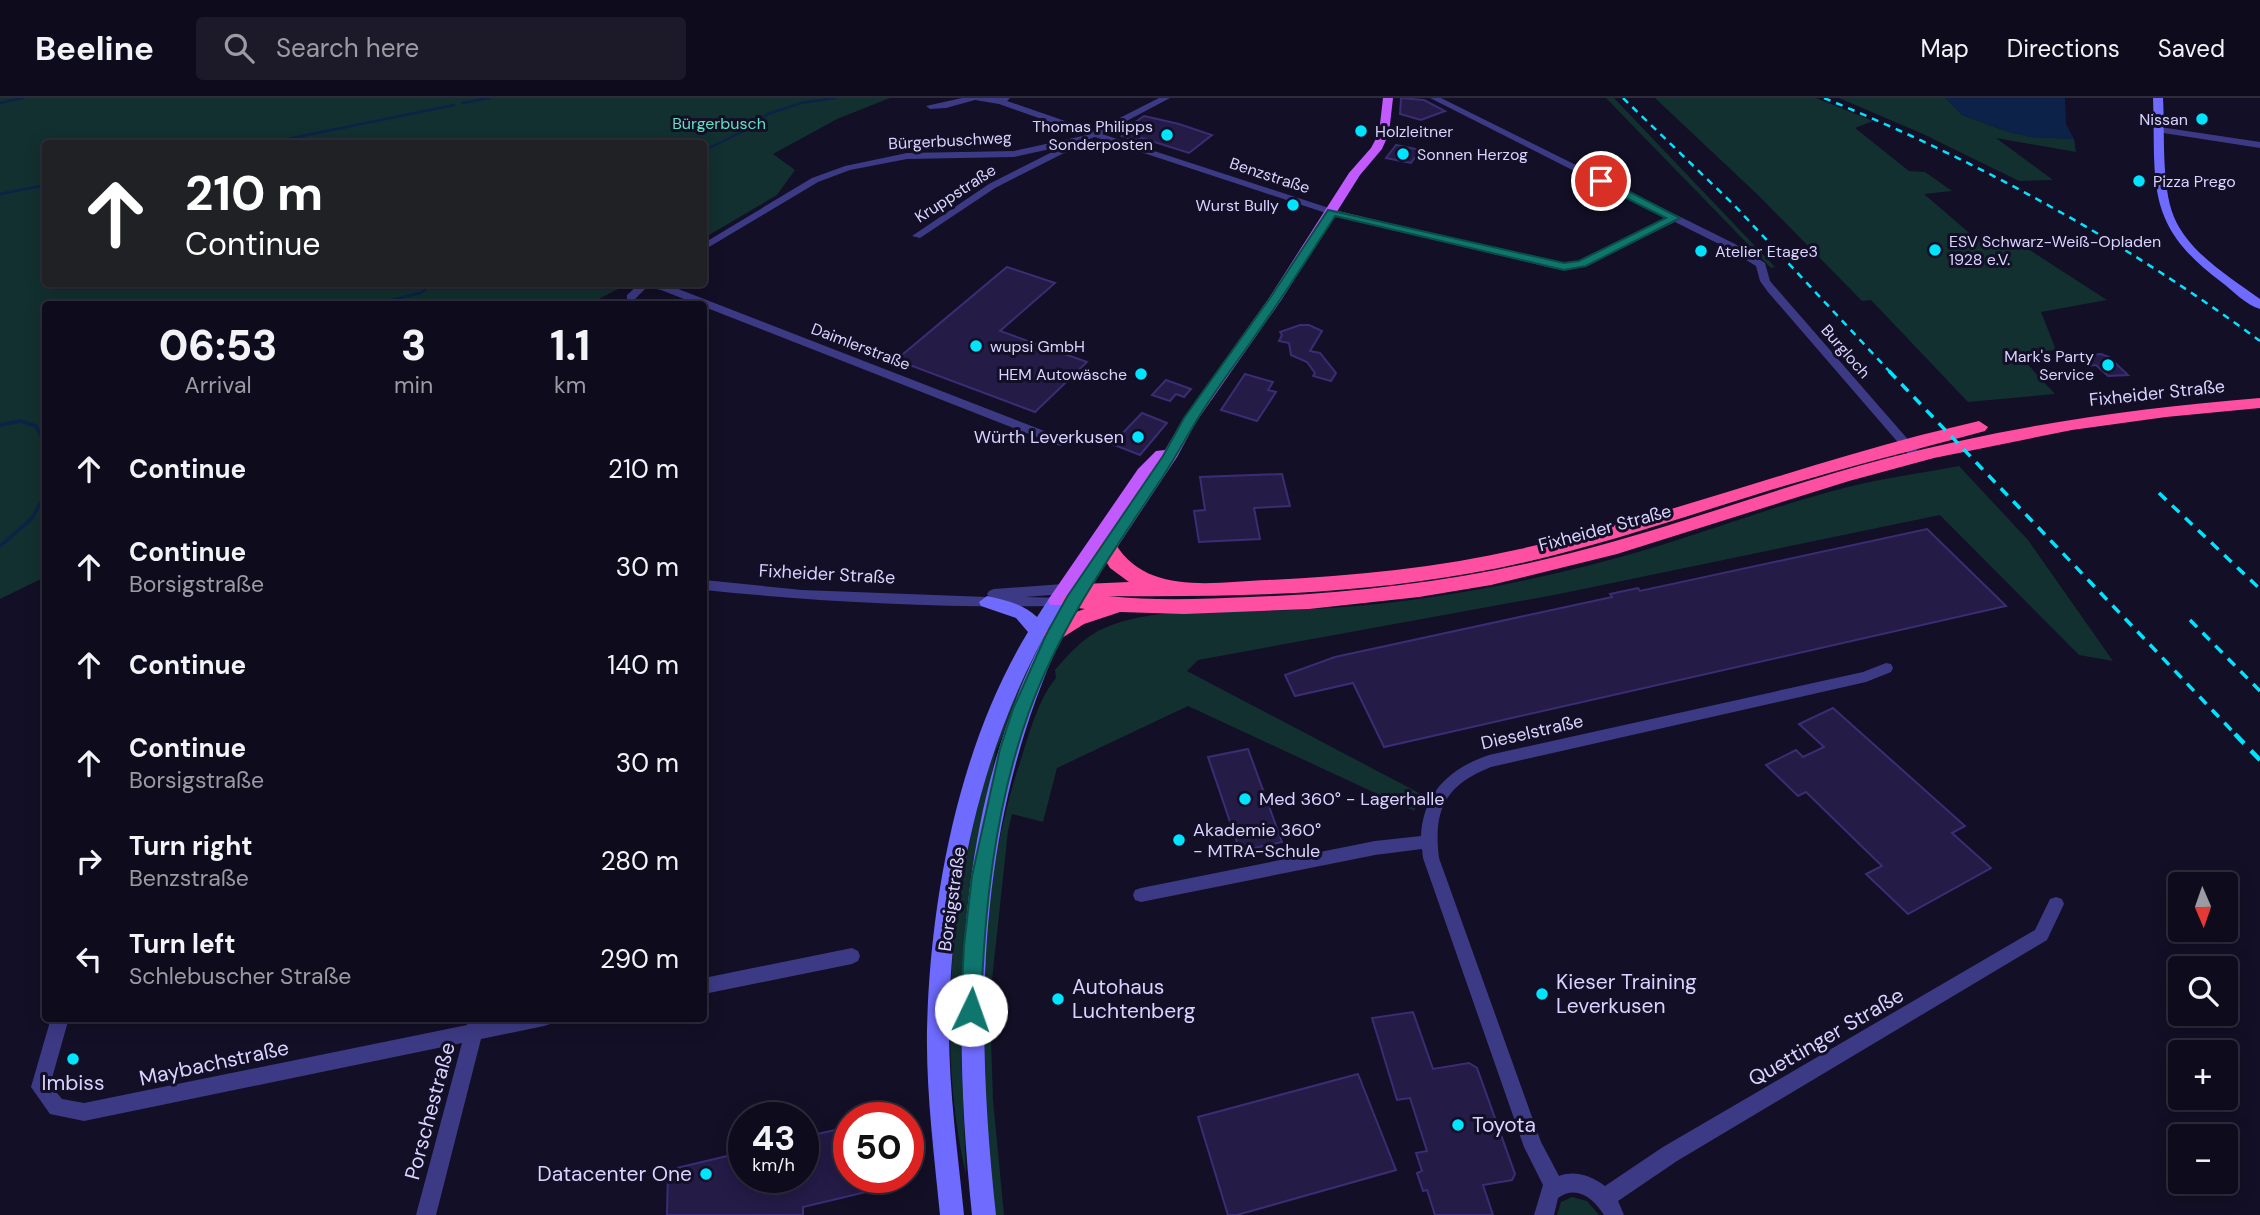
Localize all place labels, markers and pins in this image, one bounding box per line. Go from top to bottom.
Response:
place label: Nissan [2139,109,2188,130]
marker: Nissan [2194,111,2210,127]
place label: Thomas Philipps Sonderposten [1032,116,1153,155]
place label: Holzleitner [1375,121,1453,142]
marker: Holzleitner [1353,123,1369,139]
marker: Thomas Philipps Sonderposten [1159,127,1175,143]
place label: Sonnen Herzog [1417,144,1528,165]
marker: Sonnen Herzog [1395,146,1411,162]
pin [1571,151,1631,211]
place label: Pizza Prego [2153,171,2236,192]
marker: Pizza Prego [2131,173,2147,189]
place label: Wurst Bully [1196,195,1279,216]
marker: Wurst Bully [1285,197,1301,213]
place label: ESV Schwarz-Weiß-Opladen 1928 e.V. [1949,231,2161,270]
place label: Atelier Etage3 [1715,241,1818,262]
marker: ESV Schwarz-Weiß-Opladen 1928 e.V. [1927,242,1943,258]
marker: Atelier Etage3 [1693,243,1709,259]
place label: wupsi GmbH [990,336,1085,357]
marker: wupsi GmbH [968,338,984,354]
place label: Mark's Party Service [2004,346,2094,385]
marker: Mark's Party Service [2100,357,2116,373]
place label: HEM Autowäsche [998,364,1127,385]
marker: HEM Autowäsche [1133,366,1149,382]
place label: Würth Leverkusen [974,425,1124,449]
marker: Würth Leverkusen [1130,429,1146,445]
place label: Med 360° - Lagerhalle [1259,787,1444,811]
marker: Med 360° - Lagerhalle [1237,791,1253,807]
place label: Akademie 360° - MTRA-Schule [1193,818,1321,863]
marker: Akademie 360° - MTRA-Schule [1171,832,1187,848]
place label: Kieser Training Leverkusen [1556,968,1697,1020]
place label: Autohaus Luchtenberg [1072,973,1196,1025]
marker: Kieser Training Leverkusen [1534,986,1550,1002]
marker: Autohaus Luchtenberg [1050,991,1066,1007]
marker: Imbiss [65,1051,81,1067]
place label: Imbiss [42,1069,104,1097]
place label: Toyota [1472,1111,1536,1139]
marker: Toyota [1450,1117,1466,1133]
place label: Datacenter One [537,1160,692,1188]
marker: Datacenter One [698,1166,714,1182]

